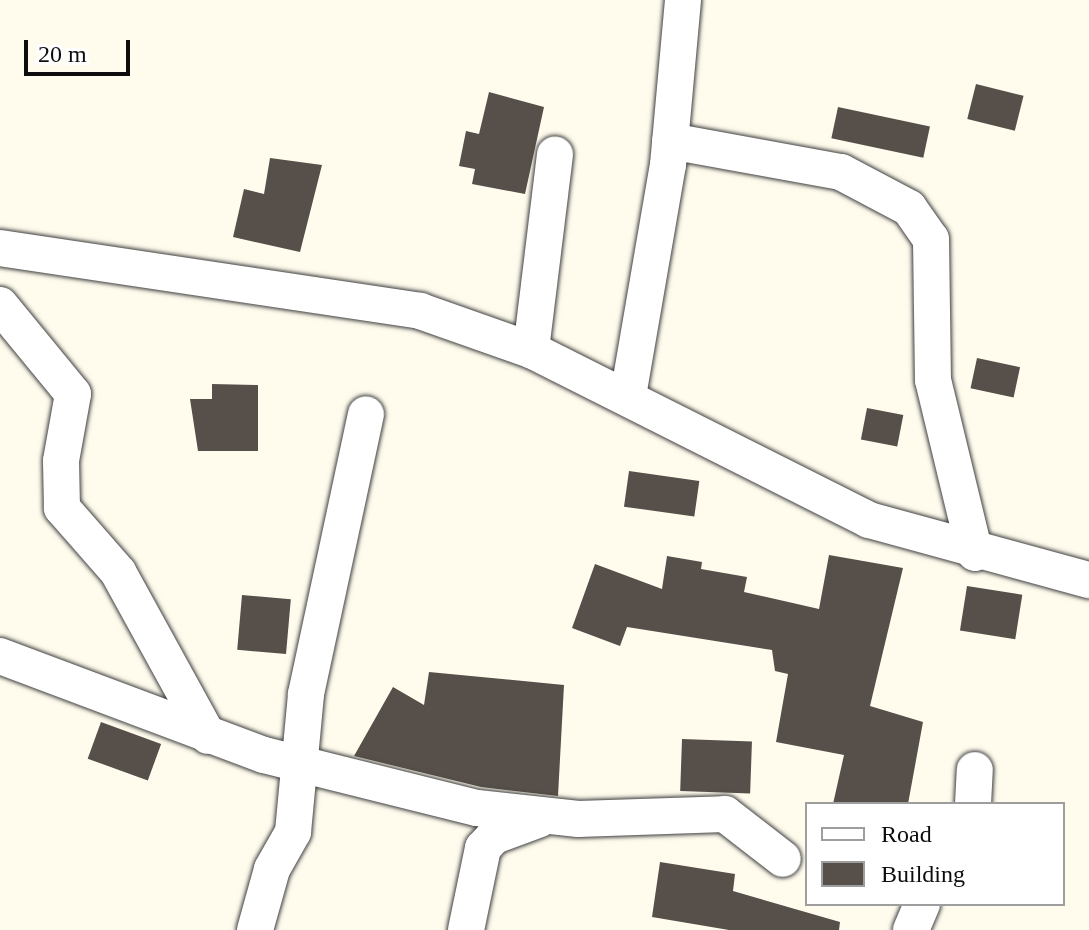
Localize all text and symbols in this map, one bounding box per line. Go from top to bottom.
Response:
scale bar [28,24,134,74]
text: 20 m [38,41,87,67]
legend [805,802,1065,906]
text: Road [881,821,932,847]
text: Building [881,861,965,887]

